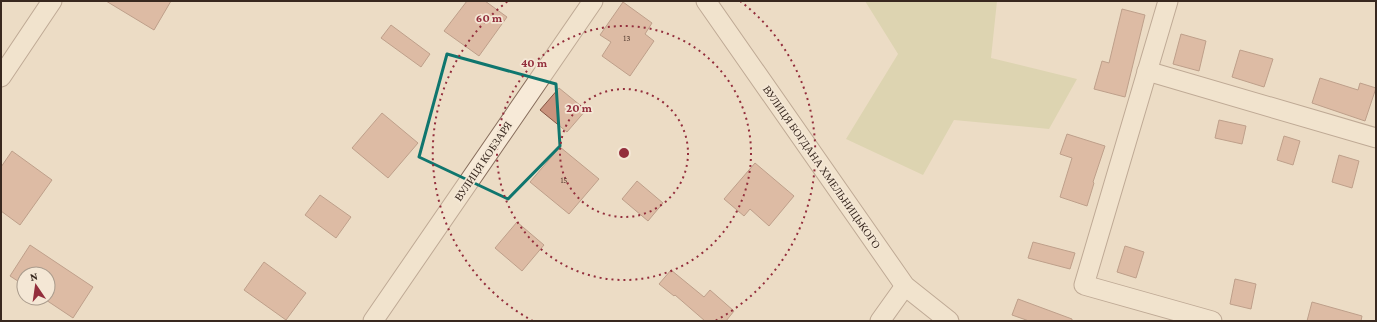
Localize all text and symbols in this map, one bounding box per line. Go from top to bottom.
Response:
text: 60 m [476,11,503,25]
house number: 13 [623,33,631,43]
text: 40 m [521,56,548,70]
street label: ВУЛИЦЯ БОГДАНА ХМЕЛЬНИЦЬКОГО [761,83,883,251]
text: 20 m [566,101,593,115]
street label: ВУЛИЦЯ КОБЗАРЯ [452,118,514,203]
centre of rings [617,146,631,160]
house number: 15 [560,175,568,185]
north arrow [16,266,56,306]
text: N [29,269,39,283]

